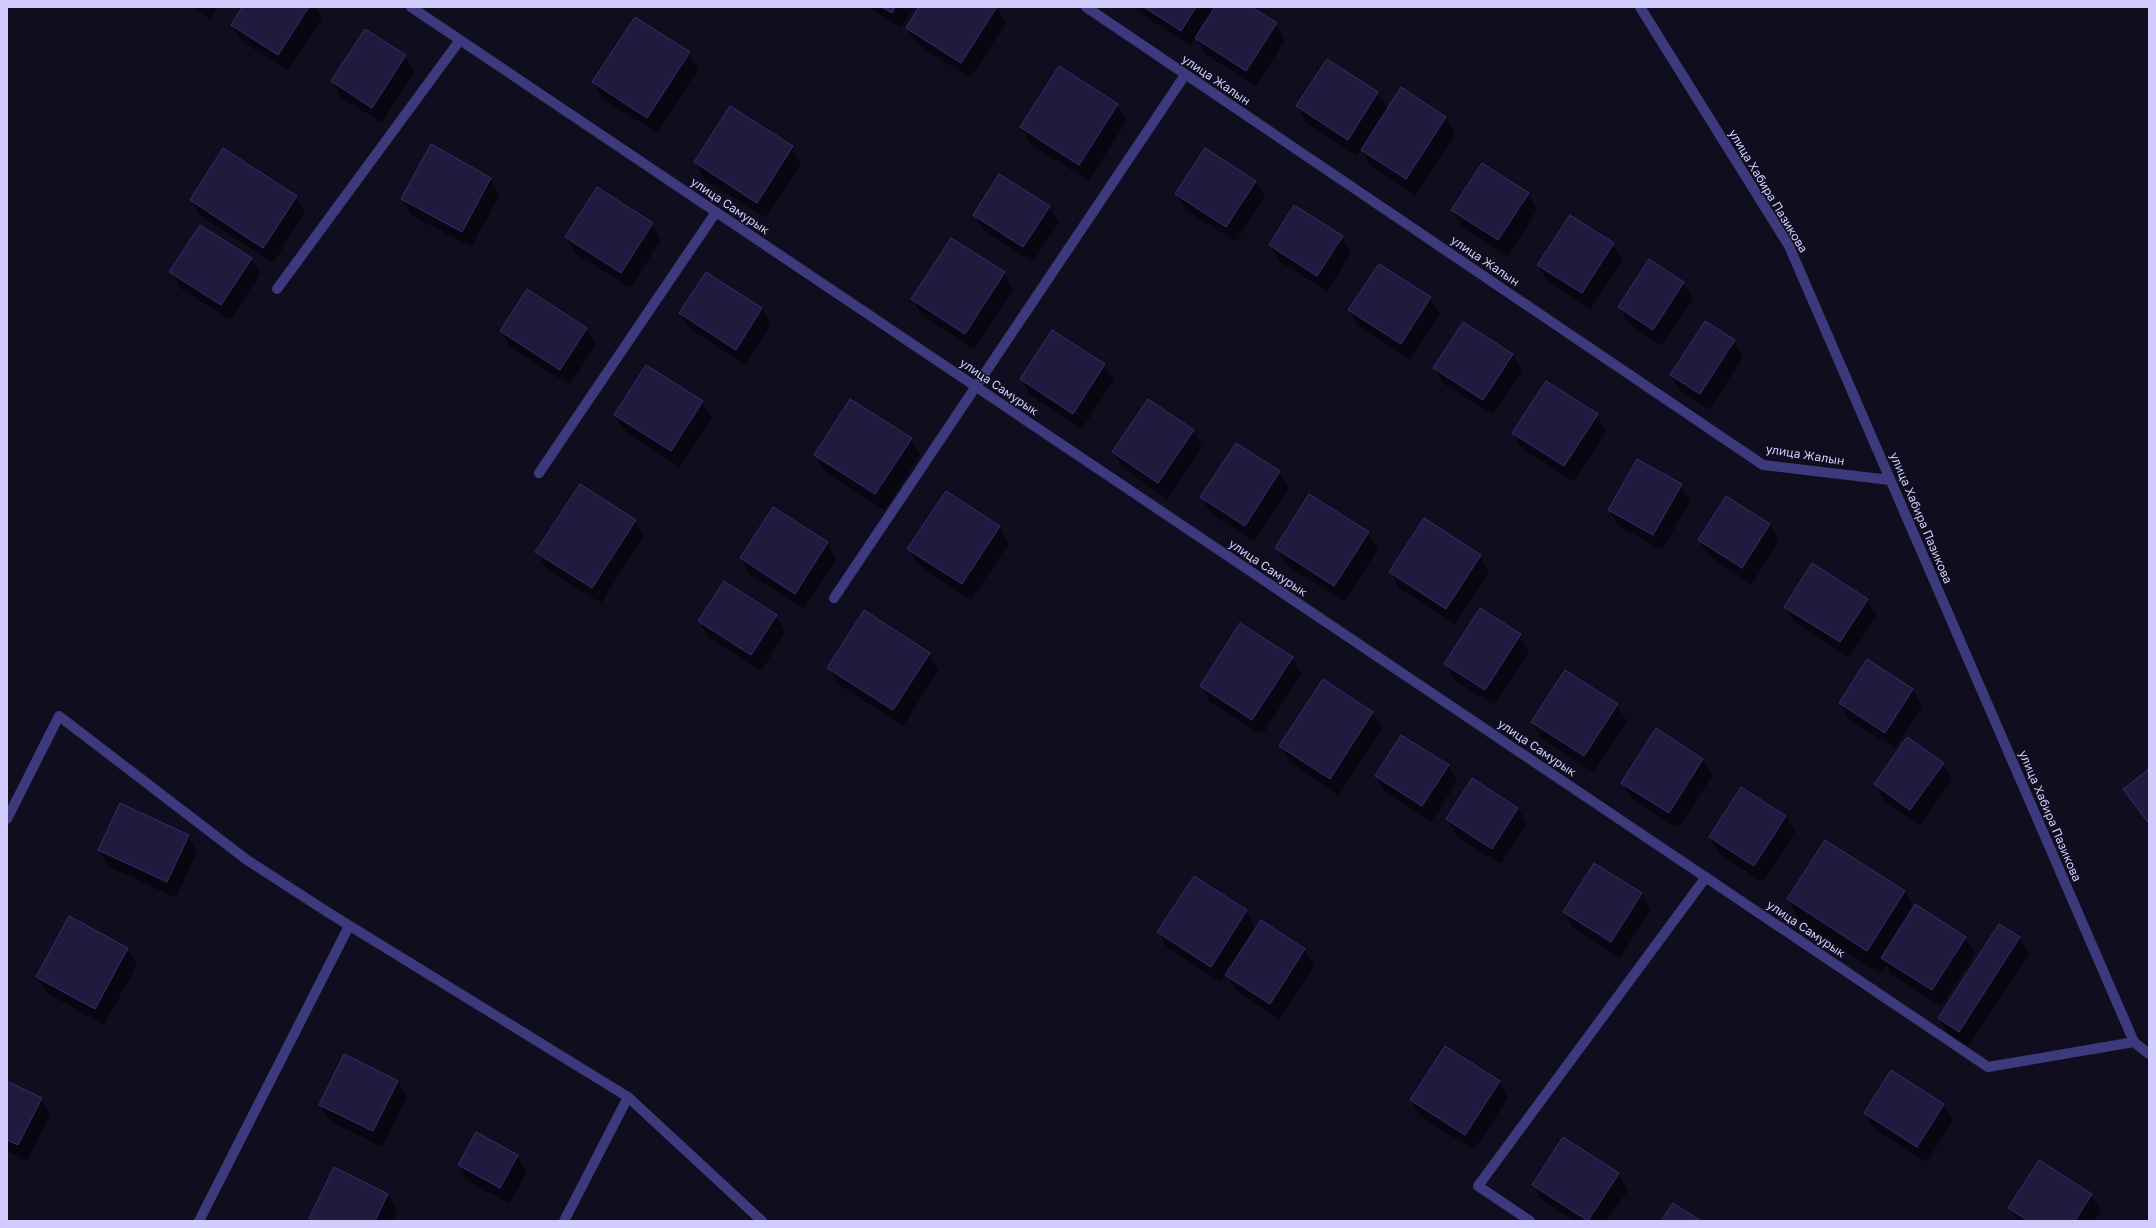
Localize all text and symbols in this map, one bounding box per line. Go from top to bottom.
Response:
street label: улица Жалын [1179,51,1253,108]
street label: улица Хабира Пазикова [1726,126,1811,255]
street label: улица Самурык [688,174,772,237]
street label: улица Жалын [1448,232,1522,289]
street label: улица Самурык [957,355,1041,418]
street label: улица Жалын [1765,441,1845,468]
street label: улица Хабира Пазикова [1887,450,1956,586]
street label: улица Самурык [1226,536,1310,599]
street label: улица Самурык [1495,716,1579,779]
street label: улица Хабира Пазикова [2016,748,2085,884]
street label: улица Самурык [1764,897,1848,960]

